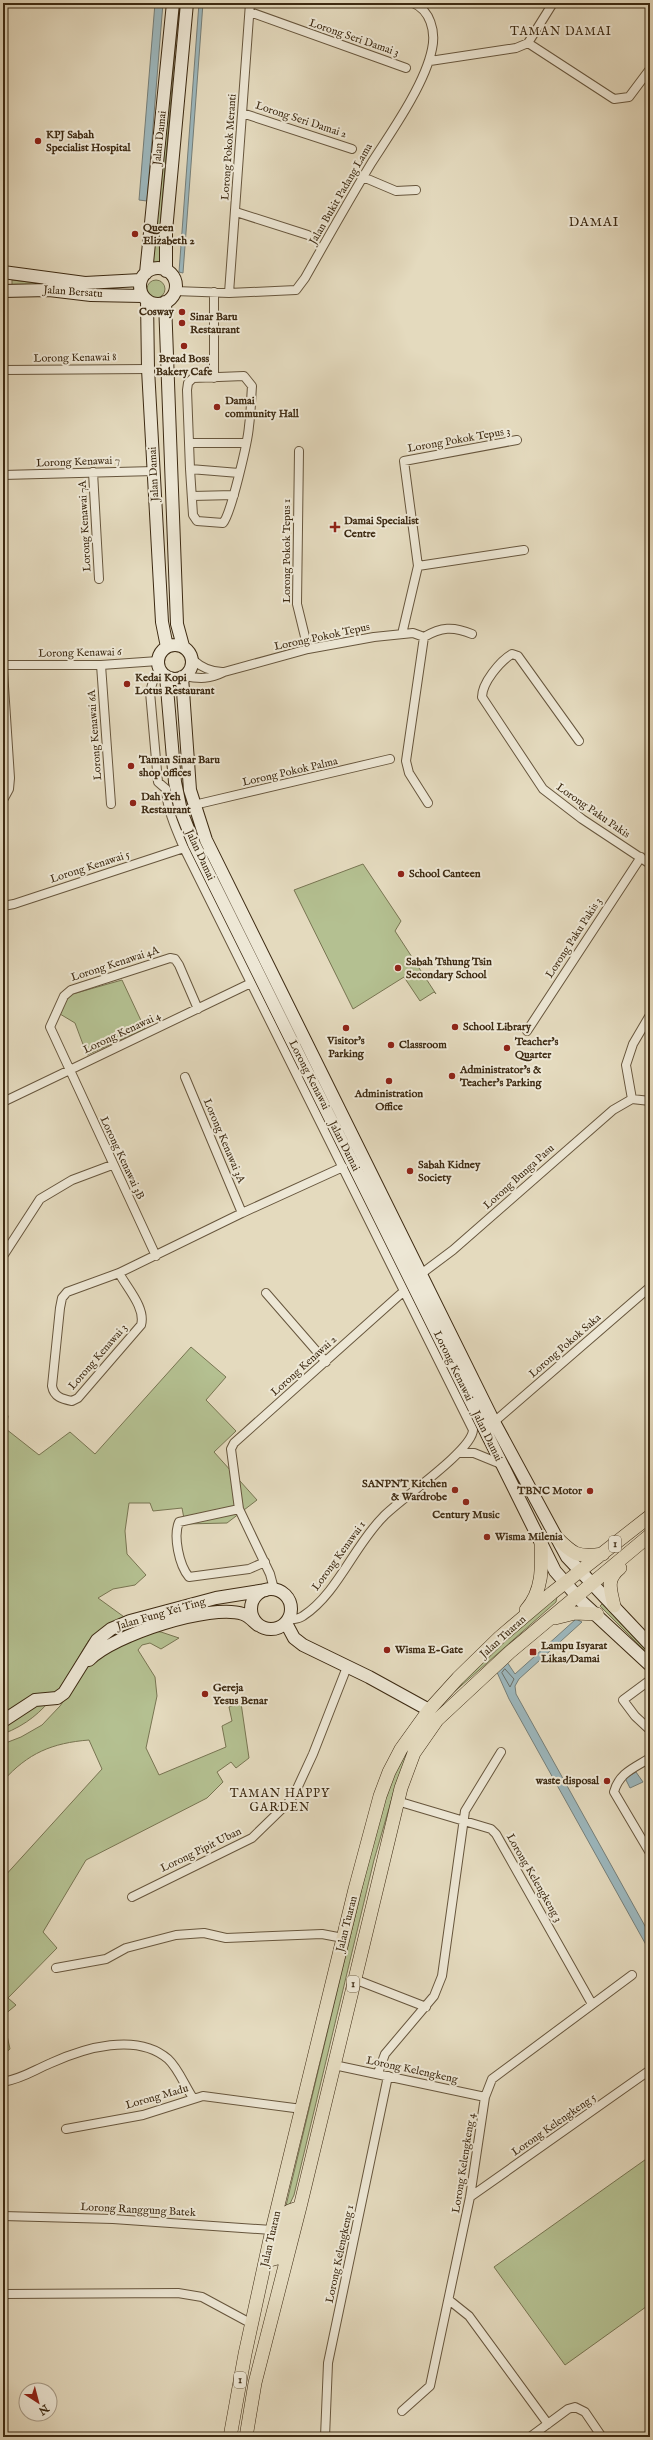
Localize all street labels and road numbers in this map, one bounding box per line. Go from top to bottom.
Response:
street label: Lorong Seri Damai 3 [307,16,401,60]
street label: Lorong Pokok Meranti [218,93,240,201]
street label: Lorong Seri Damai 2 [253,99,349,141]
street label: Jalan Damai [150,110,170,168]
street label: Jalan Bukit Padang Lama [305,141,376,249]
street label: Jalan Bersatu [41,283,103,301]
street label: Lorong Kenawai 8 [33,350,117,366]
street label: Lorong Pokok Tepus 3 [407,424,511,456]
street label: Jalan Damai [146,446,163,504]
street label: Lorong Kenawai 7 [36,454,120,470]
street label: Lorong Kenawai 7A [76,479,94,572]
street label: Lorong Pokok Tepus 1 [280,499,294,603]
street label: Lorong Pokok Tepus [273,620,371,654]
street label: Lorong Kenawai 6 [38,645,122,661]
street label: Lorong Kenawai 6A [85,689,105,781]
street label: Lorong Pokok Palma [241,754,339,790]
street label: Lorong Paku Pakis [553,780,633,842]
street label: Jalan Damai [181,825,218,883]
street label: Lorong Kenawai 5 [48,848,132,886]
street label: Lorong Paku Pakis 3 [543,895,605,981]
street label: Lorong Kenawai 4A [69,943,161,985]
street label: Lorong Kenawai 4 [81,1009,164,1057]
street label: Lorong Kenawai [285,1038,333,1112]
street label: Lorong Kenawai 3A [200,1097,248,1186]
street label: Lorong Kenawai 3B [97,1114,147,1202]
street label: Jalan Damai [324,1117,363,1174]
street label: Lorong Bunga Pasu [481,1141,558,1213]
street label: Lorong Pokok Saka [526,1311,604,1381]
street label: Lorong Kenawai 3 [66,1321,130,1393]
street label: Lorong Kenawai [430,1329,476,1403]
street label: Lorong Kenawai 2 [268,1333,340,1399]
street label: Jalan Damai [468,1407,505,1464]
street label: Lorong Kenawai 1 [309,1518,369,1594]
road number: 1 [609,1536,621,1552]
street label: Jalan Fung Yei Ting [113,1594,208,1634]
street label: Jalan Tuaran [476,1613,529,1663]
street label: Lorong Pipit Uban [158,1824,244,1876]
street label: Lorong Kelengkeng 3 [503,1831,565,1925]
street label: Jalan Tuaran [333,1894,361,1955]
road number: 1 [347,1976,359,1992]
street label: Lorong Kelengkeng [365,2053,460,2087]
street label: Lorong Madu [124,2081,190,2113]
street label: Lorong Kelengkeng 5 [509,2091,599,2159]
street label: Lorong Kelengkeng 4 [449,2111,479,2214]
street label: Lorong Ranggung Batek [80,2200,196,2220]
street label: Lorong Kelengkeng 1 [323,2204,357,2304]
street label: Jalan Tuaran [257,2209,284,2270]
road number: 1 [234,2372,246,2388]

